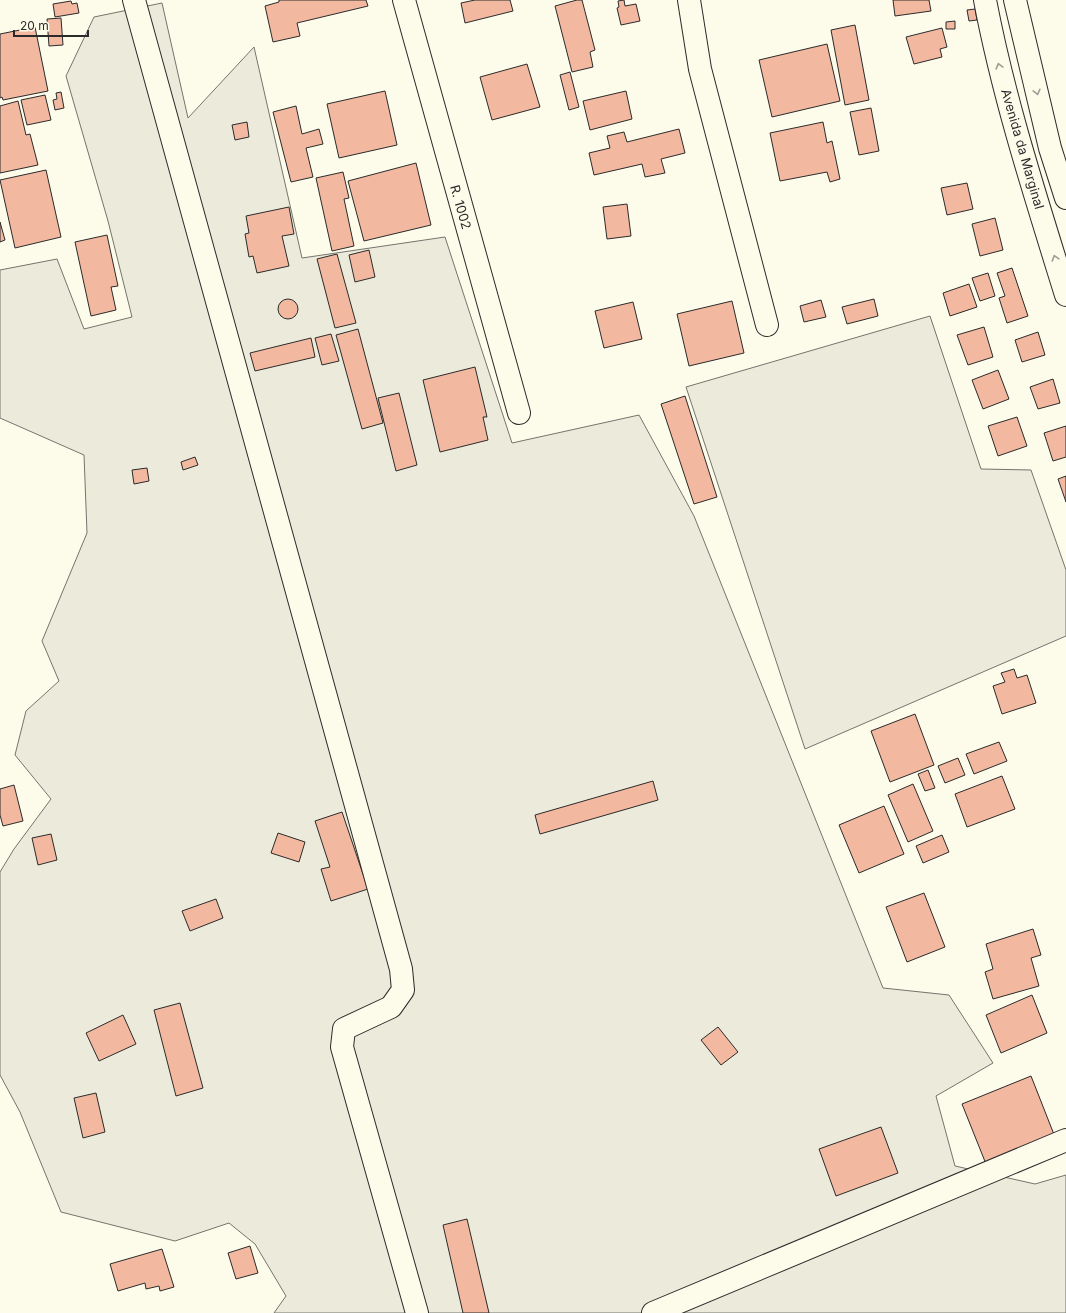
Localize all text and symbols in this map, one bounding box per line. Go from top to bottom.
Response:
scale bar [14,12,88,38]
text: 20 m [20,18,49,33]
one-way arrow [996,63,1004,69]
street label: Avenida da Marginal [998,87,1048,211]
one-way arrow [1032,89,1041,96]
street label: R. 1002 [447,183,475,231]
one-way arrow [1051,255,1060,262]

